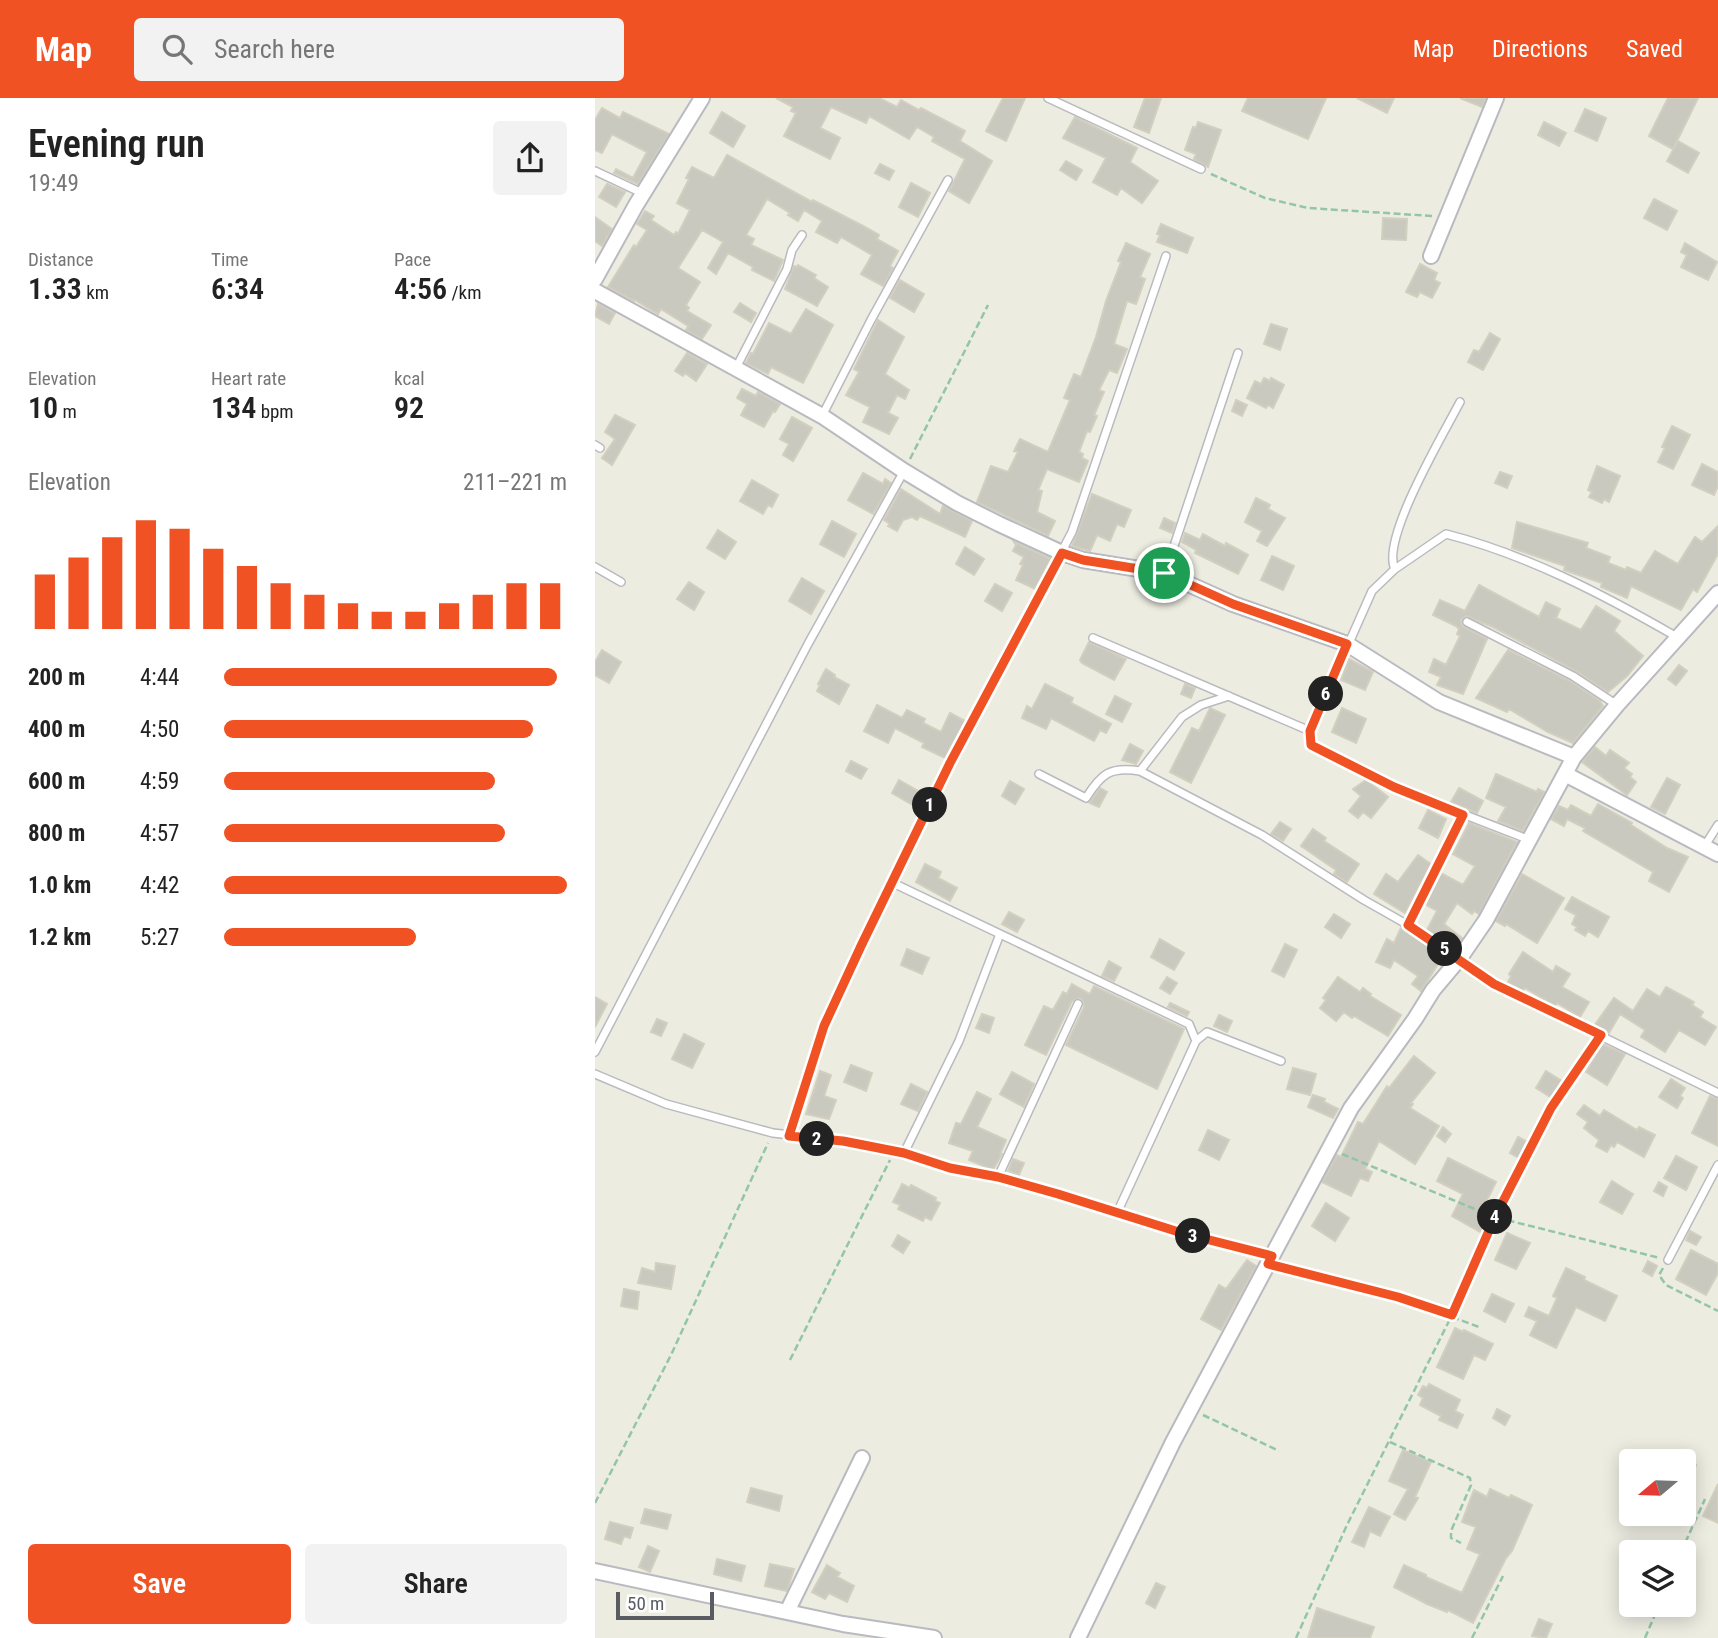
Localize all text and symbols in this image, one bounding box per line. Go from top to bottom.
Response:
search box [134,18,624,81]
text: Map [35,30,92,69]
icon: search [158,30,196,68]
text: Search here [214,34,335,64]
text: Map [1413,35,1454,63]
text: Directions [1492,35,1588,63]
text: Saved [1626,35,1683,63]
button: share [493,121,567,195]
text: Evening run [28,122,205,166]
text: 19:49 [28,170,79,197]
text: Distance [28,248,93,271]
text: Time [211,248,248,271]
text: Pace [394,248,431,271]
text: 1.33 [28,271,82,306]
text: 6:34 [211,271,264,306]
text: 4:56 [394,271,447,306]
text: km [82,281,109,304]
text: /km [447,281,481,304]
text: Elevation [28,367,96,390]
text: Heart rate [211,367,286,390]
text: kcal [394,367,425,390]
text: 10 [28,390,58,425]
text: 134 [211,390,256,425]
text: 92 [394,390,424,425]
text: m [58,400,77,423]
text: bpm [256,400,294,423]
text: Elevation [28,469,111,496]
text: 211–221 m [463,469,567,496]
pin [1134,543,1194,603]
icon: arrive [1145,554,1183,592]
text: 200 m [28,664,85,691]
text: 4:44 [140,664,179,691]
pin: 6 [1309,676,1343,712]
text: 6 [1321,682,1330,705]
text: 400 m [28,716,85,743]
text: 4:50 [140,716,179,743]
text: 600 m [28,768,85,795]
text: 4:59 [140,768,179,795]
pin: 1 [913,788,947,822]
text: 1 [925,793,934,816]
text: 800 m [28,820,85,847]
text: 4:57 [140,820,179,847]
text: 1.0 km [28,872,91,899]
text: 4:42 [140,872,179,899]
text: 1.2 km [28,924,91,951]
text: 5:27 [140,924,179,951]
pin: 5 [1427,932,1463,966]
text: 5 [1440,937,1449,960]
pin: 2 [799,1122,835,1156]
text: 2 [812,1127,821,1150]
pin: 4 [1478,1200,1513,1234]
text: 4 [1490,1205,1499,1228]
pin: 3 [1175,1218,1211,1254]
text: 3 [1188,1224,1197,1247]
north arrow [1619,1449,1696,1526]
map controls [1619,1449,1696,1617]
button: layers [1619,1540,1696,1617]
button: Save [28,1544,291,1624]
button: Share [305,1544,567,1624]
scale bar [616,1589,714,1621]
text: 50 m [627,1592,664,1615]

